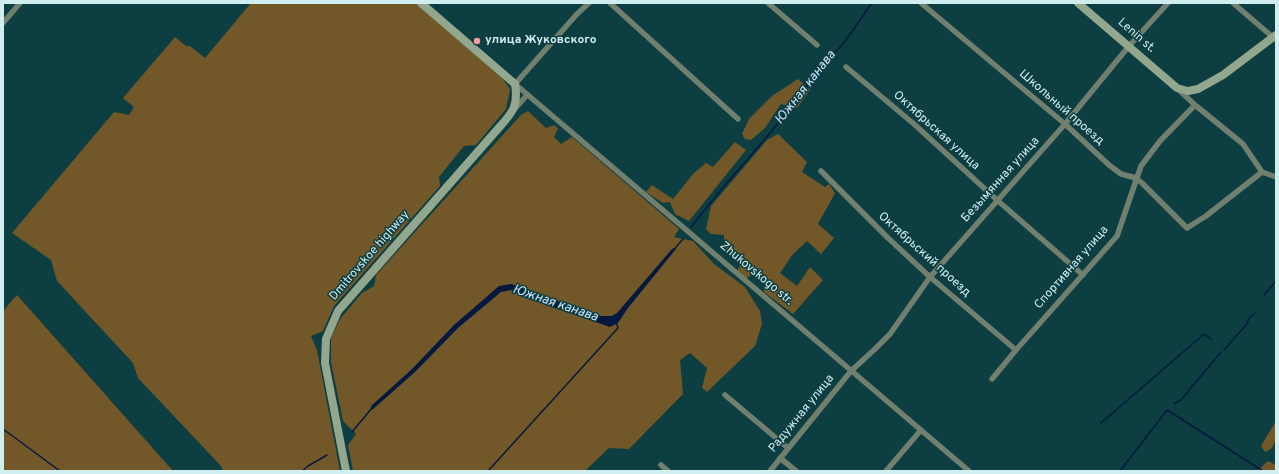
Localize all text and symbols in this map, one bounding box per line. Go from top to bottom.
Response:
street label: Lenin st. [1114,16,1158,56]
place label: улица Жуковского [485,34,597,48]
marker: улица Жуковского [472,36,482,46]
water label: Южная канава [772,48,840,128]
street label: Школьный проезд [1016,67,1106,149]
street label: Октябрьская улица [890,88,982,174]
street label: Безымянная улица [959,134,1043,226]
street label: Dmitrovskoe highway [327,208,413,304]
street label: Октябрьский проезд [875,210,973,300]
street label: Спортивная улица [1032,224,1112,312]
street label: Zhukovskogo str. [716,239,796,309]
water label: Южная канава [510,282,600,326]
street label: Радужная улица [766,372,838,456]

